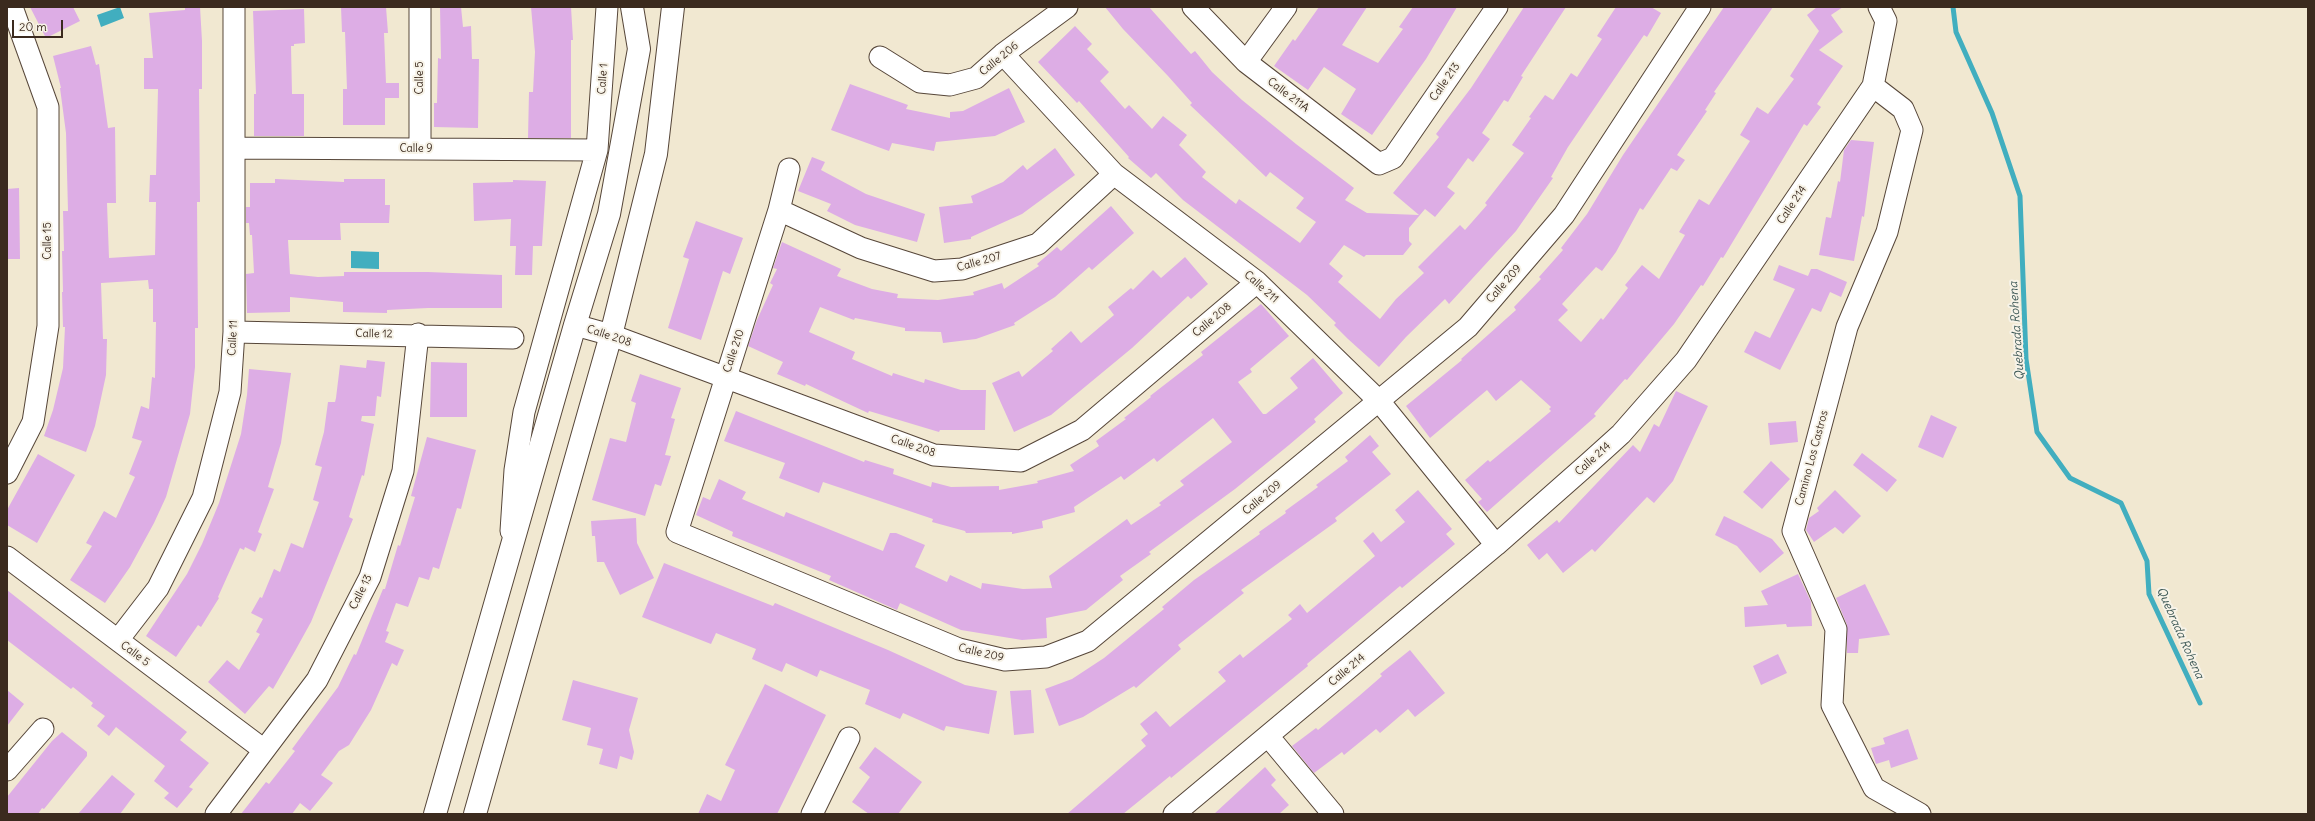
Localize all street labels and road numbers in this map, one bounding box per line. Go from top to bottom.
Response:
street label: Calle 206 [977,39,1021,79]
street label: Calle 213 [1427,60,1463,104]
street label: Calle 5 [413,61,427,95]
street label: Calle 1 [595,63,611,95]
street label: Calle 211A [1265,75,1311,115]
street label: Calle 9 [399,142,433,156]
street label: Calle 214 [1774,183,1810,227]
street label: Calle 15 [41,222,55,260]
street label: Calle 207 [955,249,1003,275]
street label: Calle 209 [1484,262,1524,306]
street label: Calle 211 [1241,268,1281,306]
street label: Calle 208 [1190,300,1234,340]
street label: Calle 11 [225,320,241,356]
street label: Calle 208 [585,323,633,349]
street label: Calle 12 [355,327,393,341]
street label: Calle 210 [721,328,747,374]
street label: Camino Los Castros [1793,409,1831,507]
street label: Calle 208 [889,432,937,460]
street label: Calle 214 [1572,439,1614,479]
street label: Calle 209 [1240,478,1284,518]
street label: Calle 13 [347,572,375,612]
street label: Calle 5 [118,639,152,669]
street label: Calle 209 [957,641,1005,665]
street label: Calle 214 [1326,651,1368,689]

